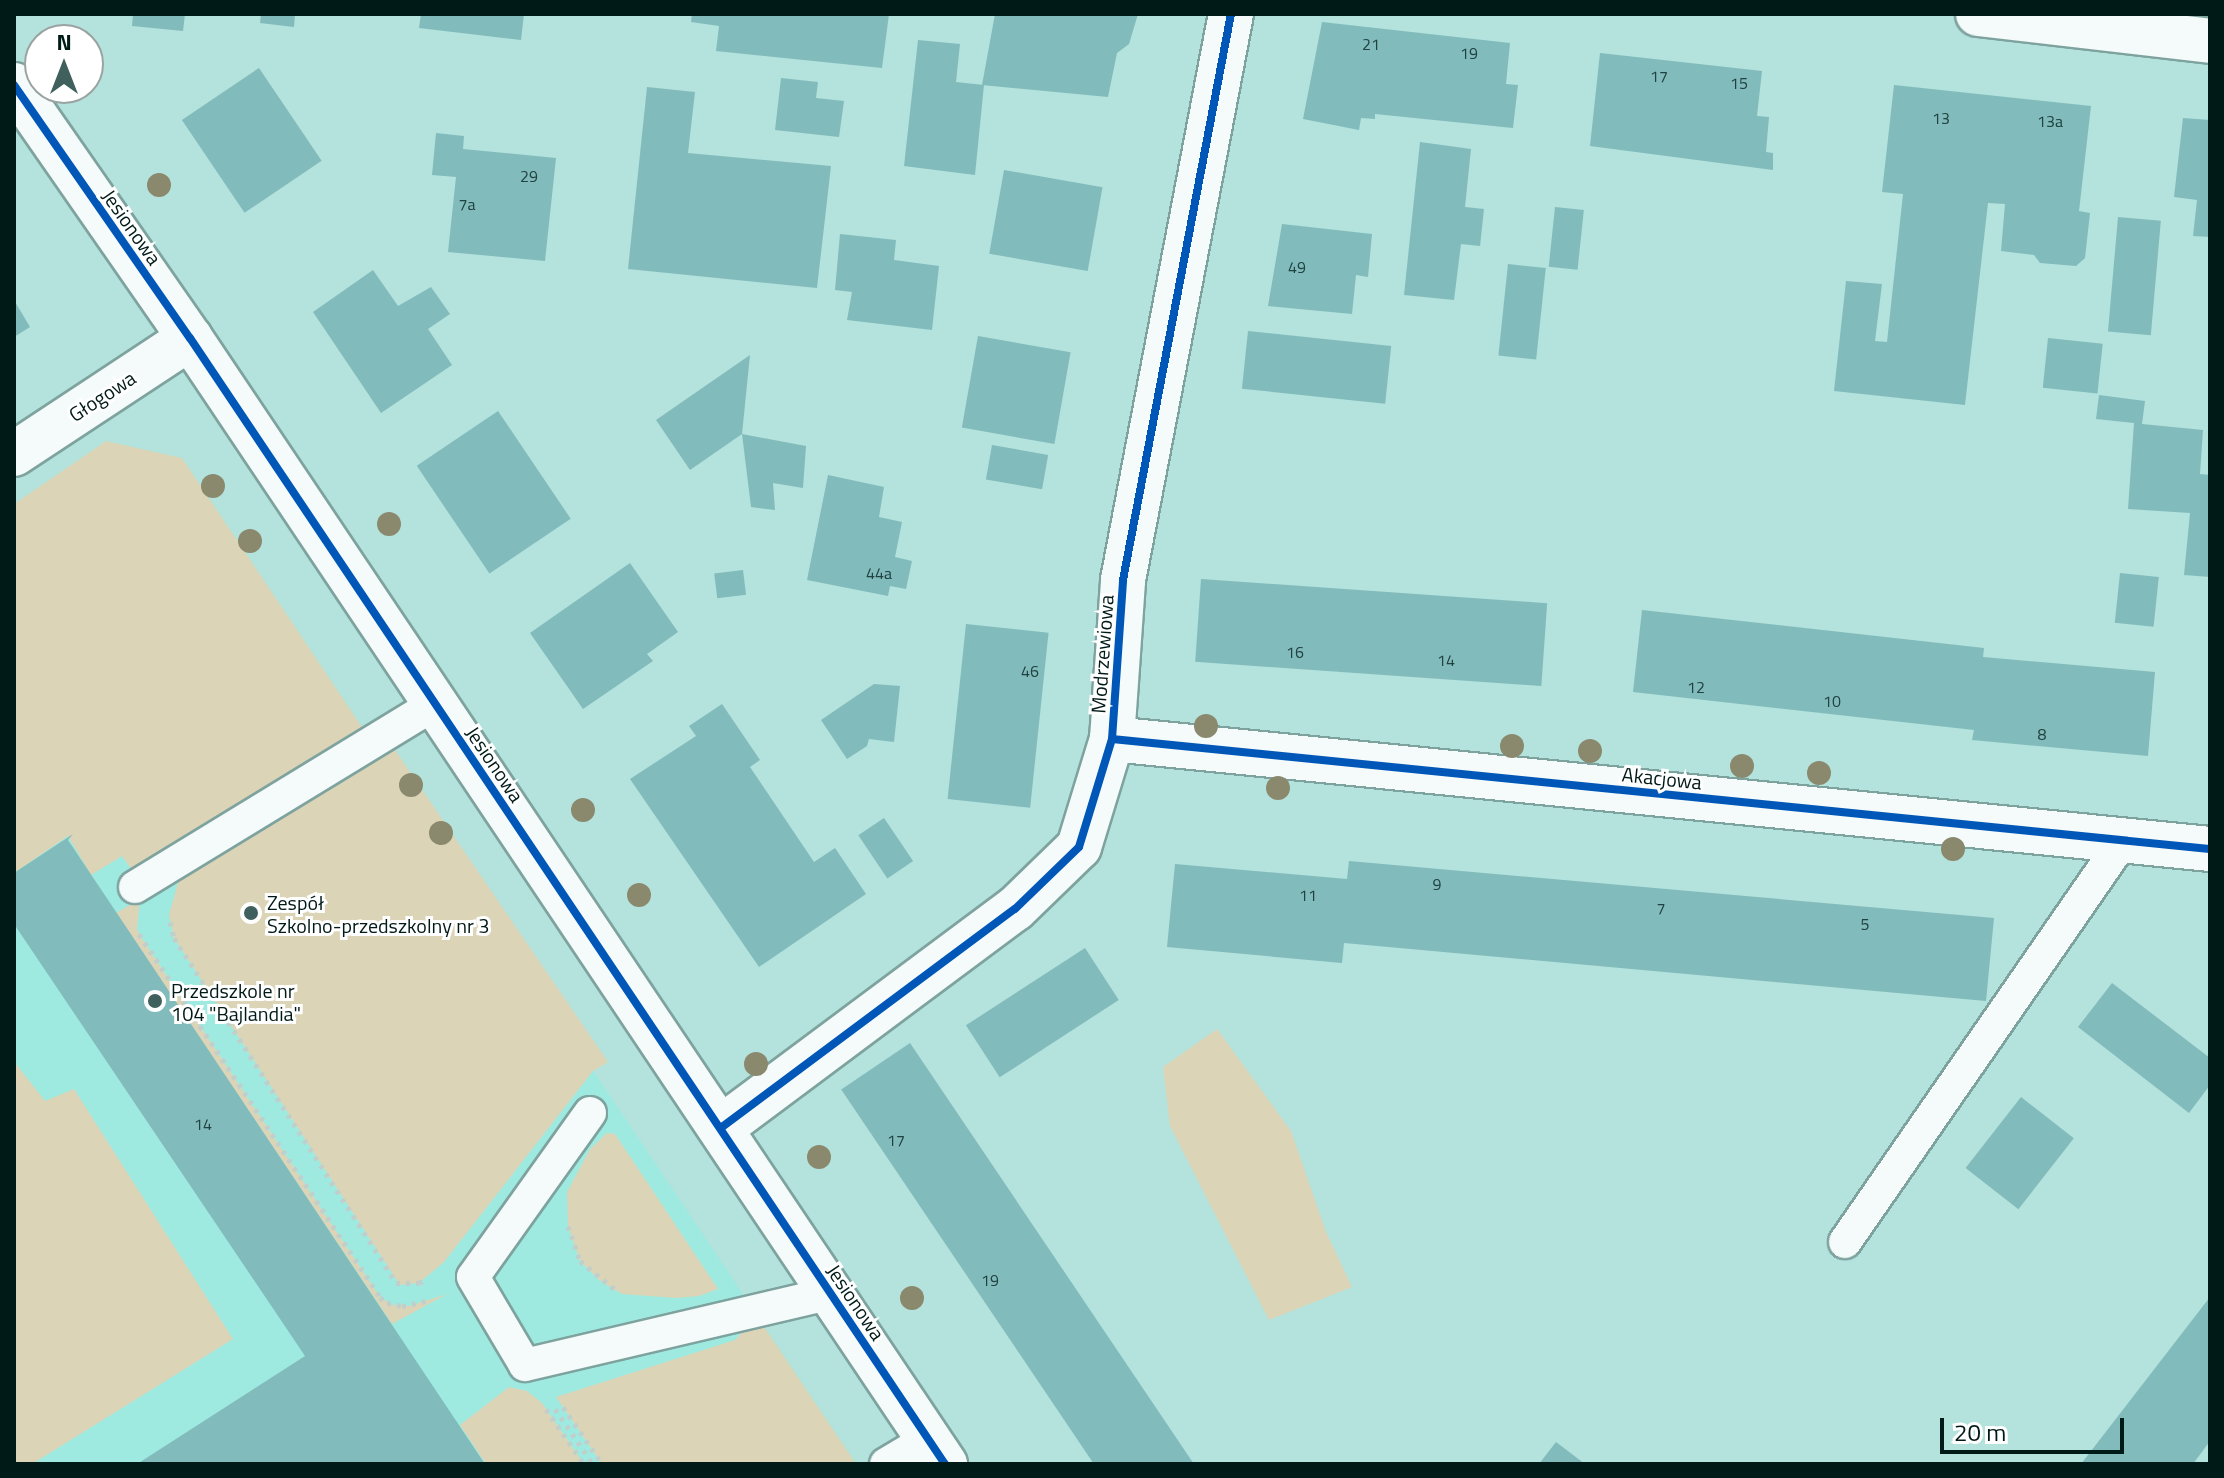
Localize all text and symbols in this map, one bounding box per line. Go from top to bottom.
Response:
north arrow [24,24,104,104]
text: N [56,25,72,59]
house number: 21 [1362,34,1380,54]
house number: 19 [1460,43,1478,63]
house number: 17 [1650,66,1668,86]
house number: 15 [1730,73,1748,93]
house number: 13 [1932,108,1950,128]
house number: 13a [2037,111,2063,131]
house number: 29 [520,166,538,186]
street label: Jesionowa [97,185,167,269]
house number: 7a [459,194,475,214]
house number: 49 [1288,257,1306,277]
street label: Głogowa [64,366,140,426]
house number: 44a [866,563,892,583]
street label: Modrzewiowa [1086,594,1118,714]
house number: 16 [1286,642,1304,662]
house number: 14 [1437,650,1455,670]
house number: 46 [1021,661,1039,681]
house number: 12 [1687,677,1705,697]
house number: 10 [1823,691,1841,711]
street label: Jesionowa [461,721,529,807]
house number: 8 [2038,724,2046,744]
street label: Akacjowa [1621,762,1703,794]
house number: 9 [1433,874,1441,894]
house number: 11 [1299,885,1317,905]
place label: Zespół Szkolno-przedszkolny nr 3 [267,890,489,937]
house number: 7 [1657,898,1665,918]
marker: Zespół Szkolno-przedszkolny nr 3 [242,904,260,922]
house number: 5 [1861,914,1869,934]
place label: Przedszkole nr 104 "Bajlandia" [171,978,301,1025]
marker: Przedszkole nr 104 "Bajlandia" [146,992,164,1010]
house number: 14 [194,1114,212,1134]
house number: 17 [887,1130,905,1150]
street label: Jesionowa [822,1259,890,1345]
house number: 19 [981,1270,999,1290]
scale bar [1944,1402,2128,1452]
text: 20 m [1954,1414,2006,1450]

